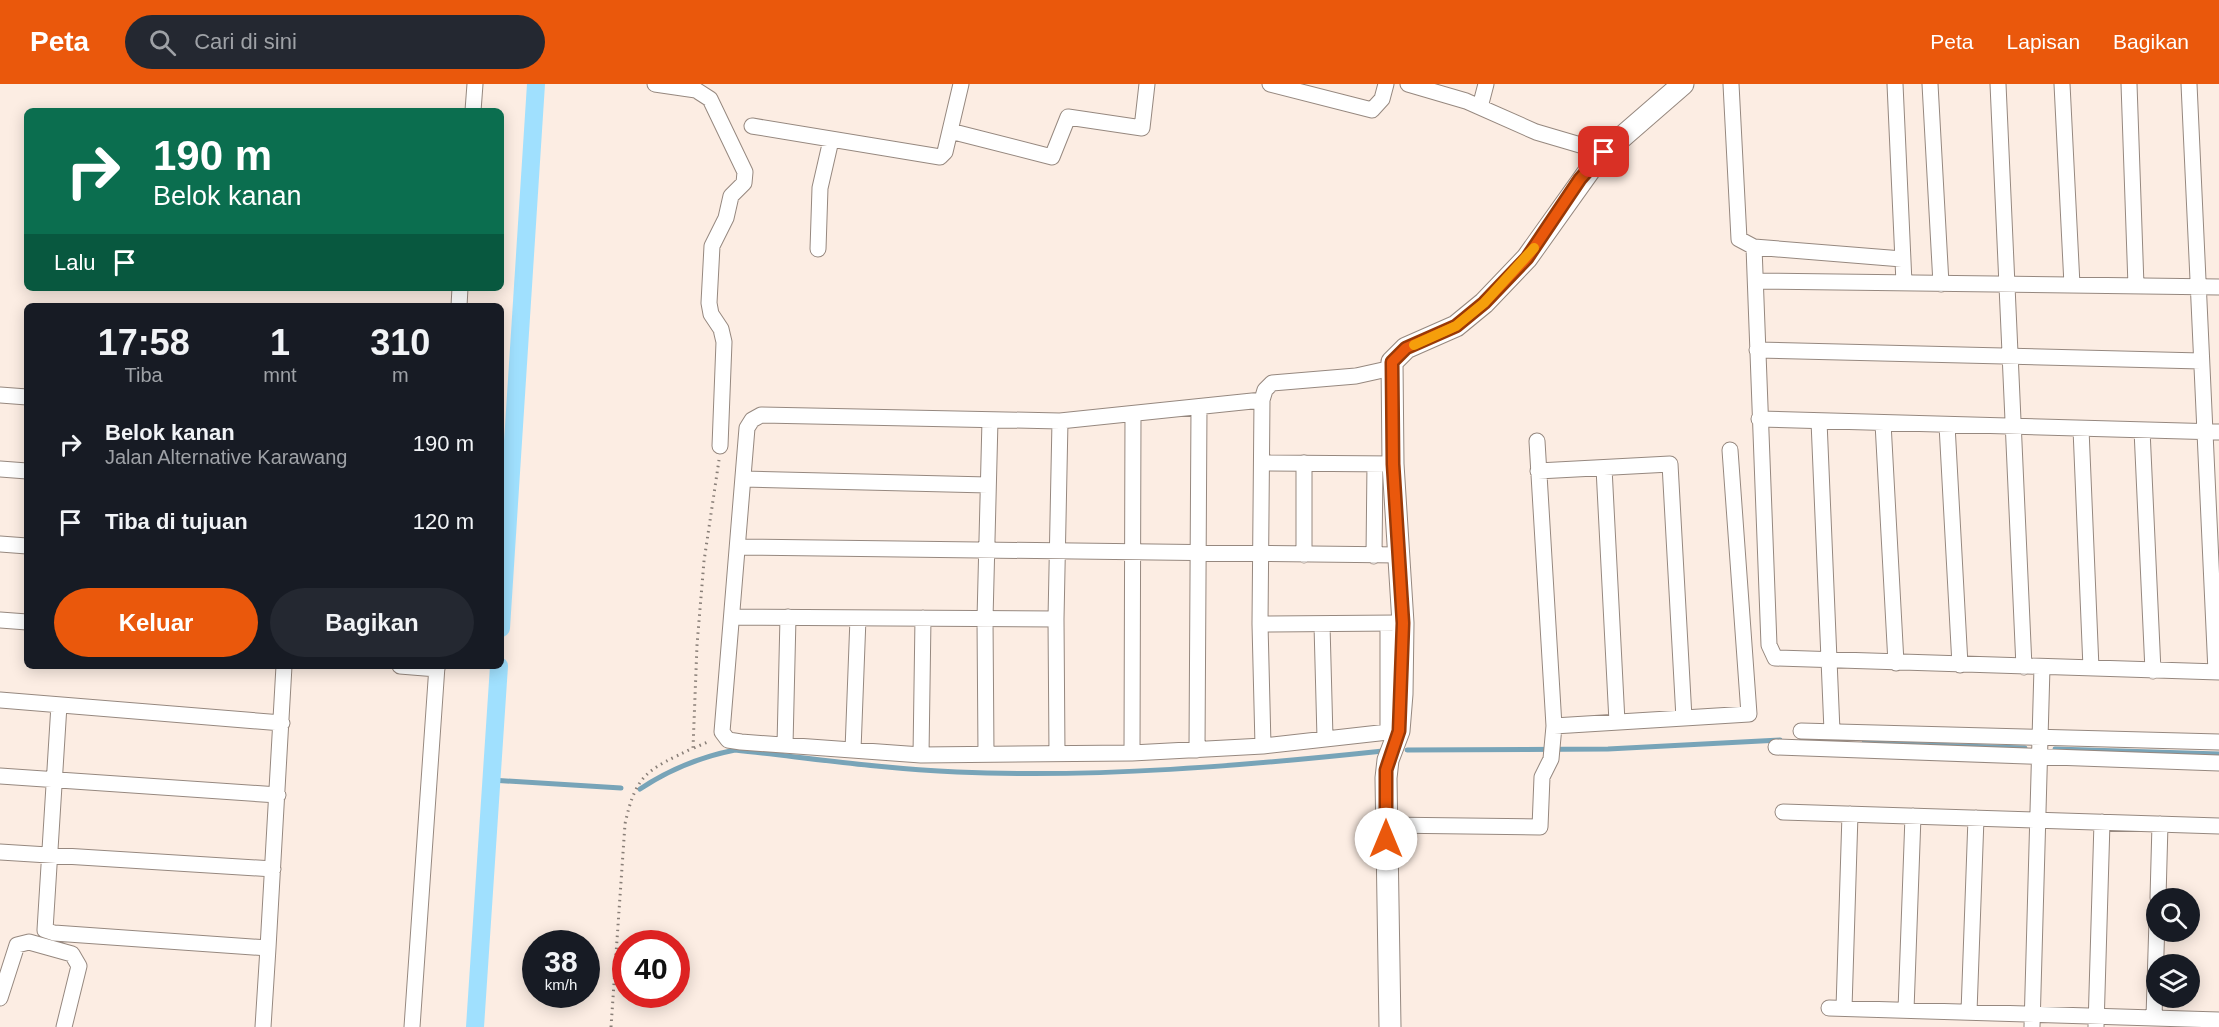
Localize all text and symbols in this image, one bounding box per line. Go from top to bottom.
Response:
search box [125,15,545,69]
text: Peta [30,26,89,57]
icon: search [146,26,179,59]
text: Cari di sini [194,29,297,54]
text: Peta [1930,30,1974,53]
text: Lapisan [2007,30,2080,53]
text: Bagikan [2113,30,2189,53]
pin [1578,126,1629,177]
icon: right [54,132,132,210]
text: 190 m [153,132,272,179]
icon: arrive [1587,135,1620,168]
text: Belok kanan [153,181,302,211]
icon: arrive [108,246,141,279]
text: Lalu [54,250,96,275]
text: 17:58 [98,322,190,363]
text: 1 [270,322,290,363]
text: 310 [370,322,430,363]
text: Tiba [125,364,163,386]
text: mnt [263,364,297,386]
text: m [392,364,409,386]
text: Belok kanan [105,420,235,445]
icon: right [54,428,87,461]
text: 190 m [413,431,474,456]
text: Jalan Alternative Karawang [105,446,347,468]
icon: arrive [54,506,87,539]
text: Tiba di tujuan [105,509,248,534]
text: 120 m [413,509,474,534]
button: Keluar [54,588,258,657]
button: Bagikan [270,588,474,657]
position arrow [1354,807,1418,871]
map controls [2146,888,2200,1008]
button: search [2146,888,2200,942]
speed limit sign: 40 [612,930,690,1008]
text: 38 [544,945,578,978]
button: layers [2146,954,2200,1008]
text: km/h [545,976,577,993]

